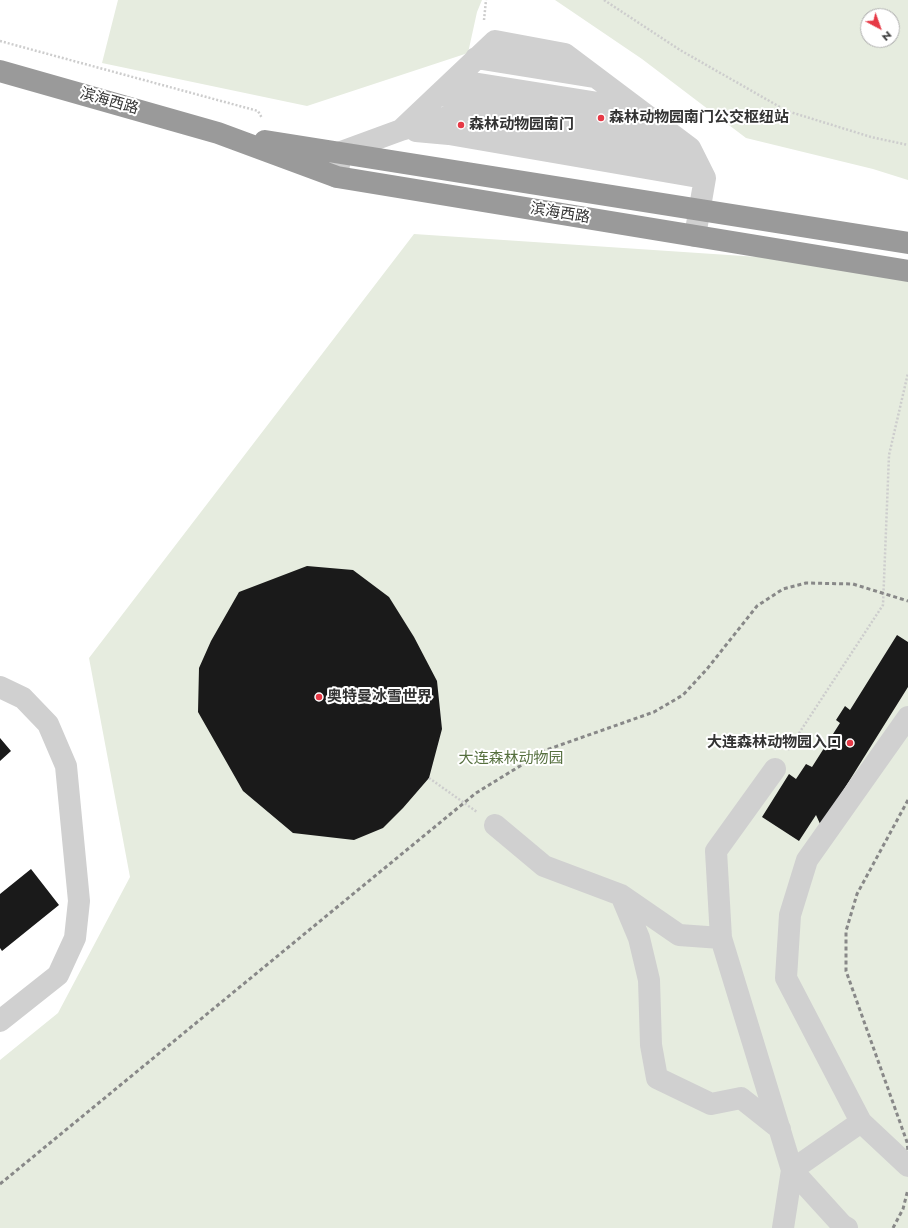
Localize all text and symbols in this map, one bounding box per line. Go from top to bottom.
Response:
north arrow [860,8,900,48]
text: N [879,27,896,45]
street label: 滨海西路 [78,85,140,119]
place label: 森林动物园南门公交枢纽站 [609,109,789,127]
marker: 森林动物园南门公交枢纽站 [596,113,606,123]
place label: 森林动物园南门 [469,116,574,134]
marker: 森林动物园南门 [456,120,466,130]
street label: 滨海西路 [529,200,591,228]
place label: 奥特曼冰雪世界 [327,688,432,706]
marker: 奥特曼冰雪世界 [314,692,324,702]
place label: 大连森林动物园入口 [707,734,842,752]
marker: 大连森林动物园入口 [845,738,855,748]
park label: 大连森林动物园 [459,750,563,768]

